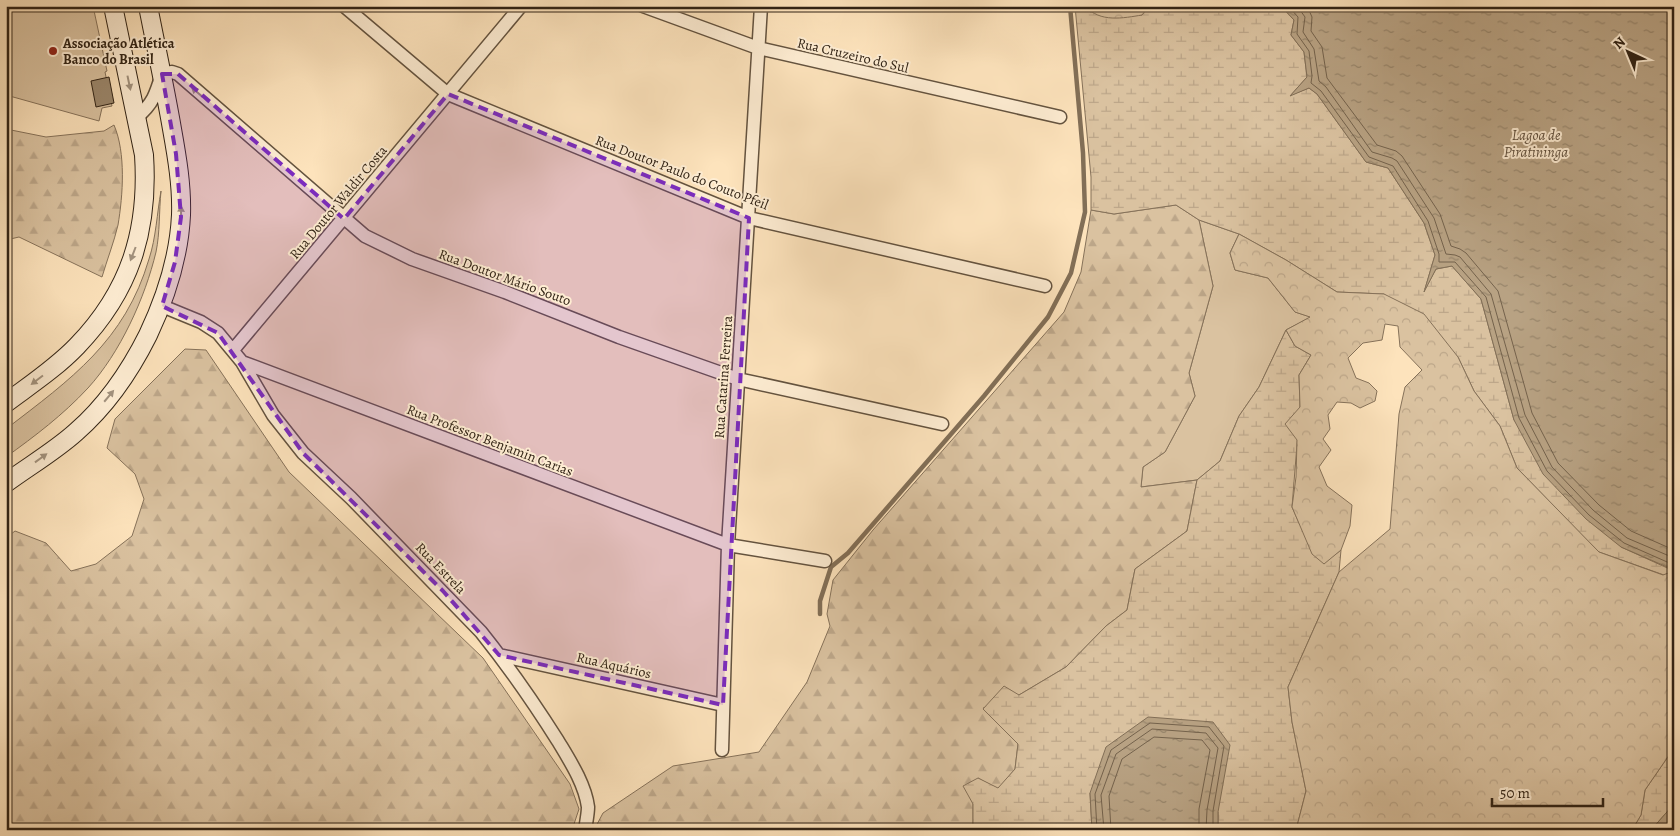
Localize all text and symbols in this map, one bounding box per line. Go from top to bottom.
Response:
north arrow [1602,28,1652,78]
street label: Rua Cruzeiro do Sul [795,33,911,78]
text: N [1609,33,1630,53]
place label: Associação Atlética Banco do Brasil [62,34,175,69]
marker: Associação Atlética Banco do Brasil [47,45,59,57]
one-way arrow [125,75,133,90]
one-way arrow [191,86,204,97]
water label: Lagoa de Piratininga [1504,125,1568,162]
street label: Rua Doutor Paulo do Couto Pfeil [592,131,772,215]
street label: Rua Doutor Waldir Costa [285,141,392,263]
one-way arrow [177,205,185,221]
street label: Rua Doutor Mário Souto [436,245,574,310]
one-way arrow [129,247,137,261]
street label: Rua Catarina Ferreira [710,315,737,439]
one-way arrow [31,375,44,386]
one-way arrow [104,390,115,403]
street label: Rua Professor Benjamin Carias [404,400,576,481]
one-way arrow [34,452,47,463]
street label: Rua Estrela [411,538,470,599]
street label: Rua Aquários [575,648,653,683]
scale bar [1492,776,1604,808]
text: 50 m [1500,783,1530,803]

